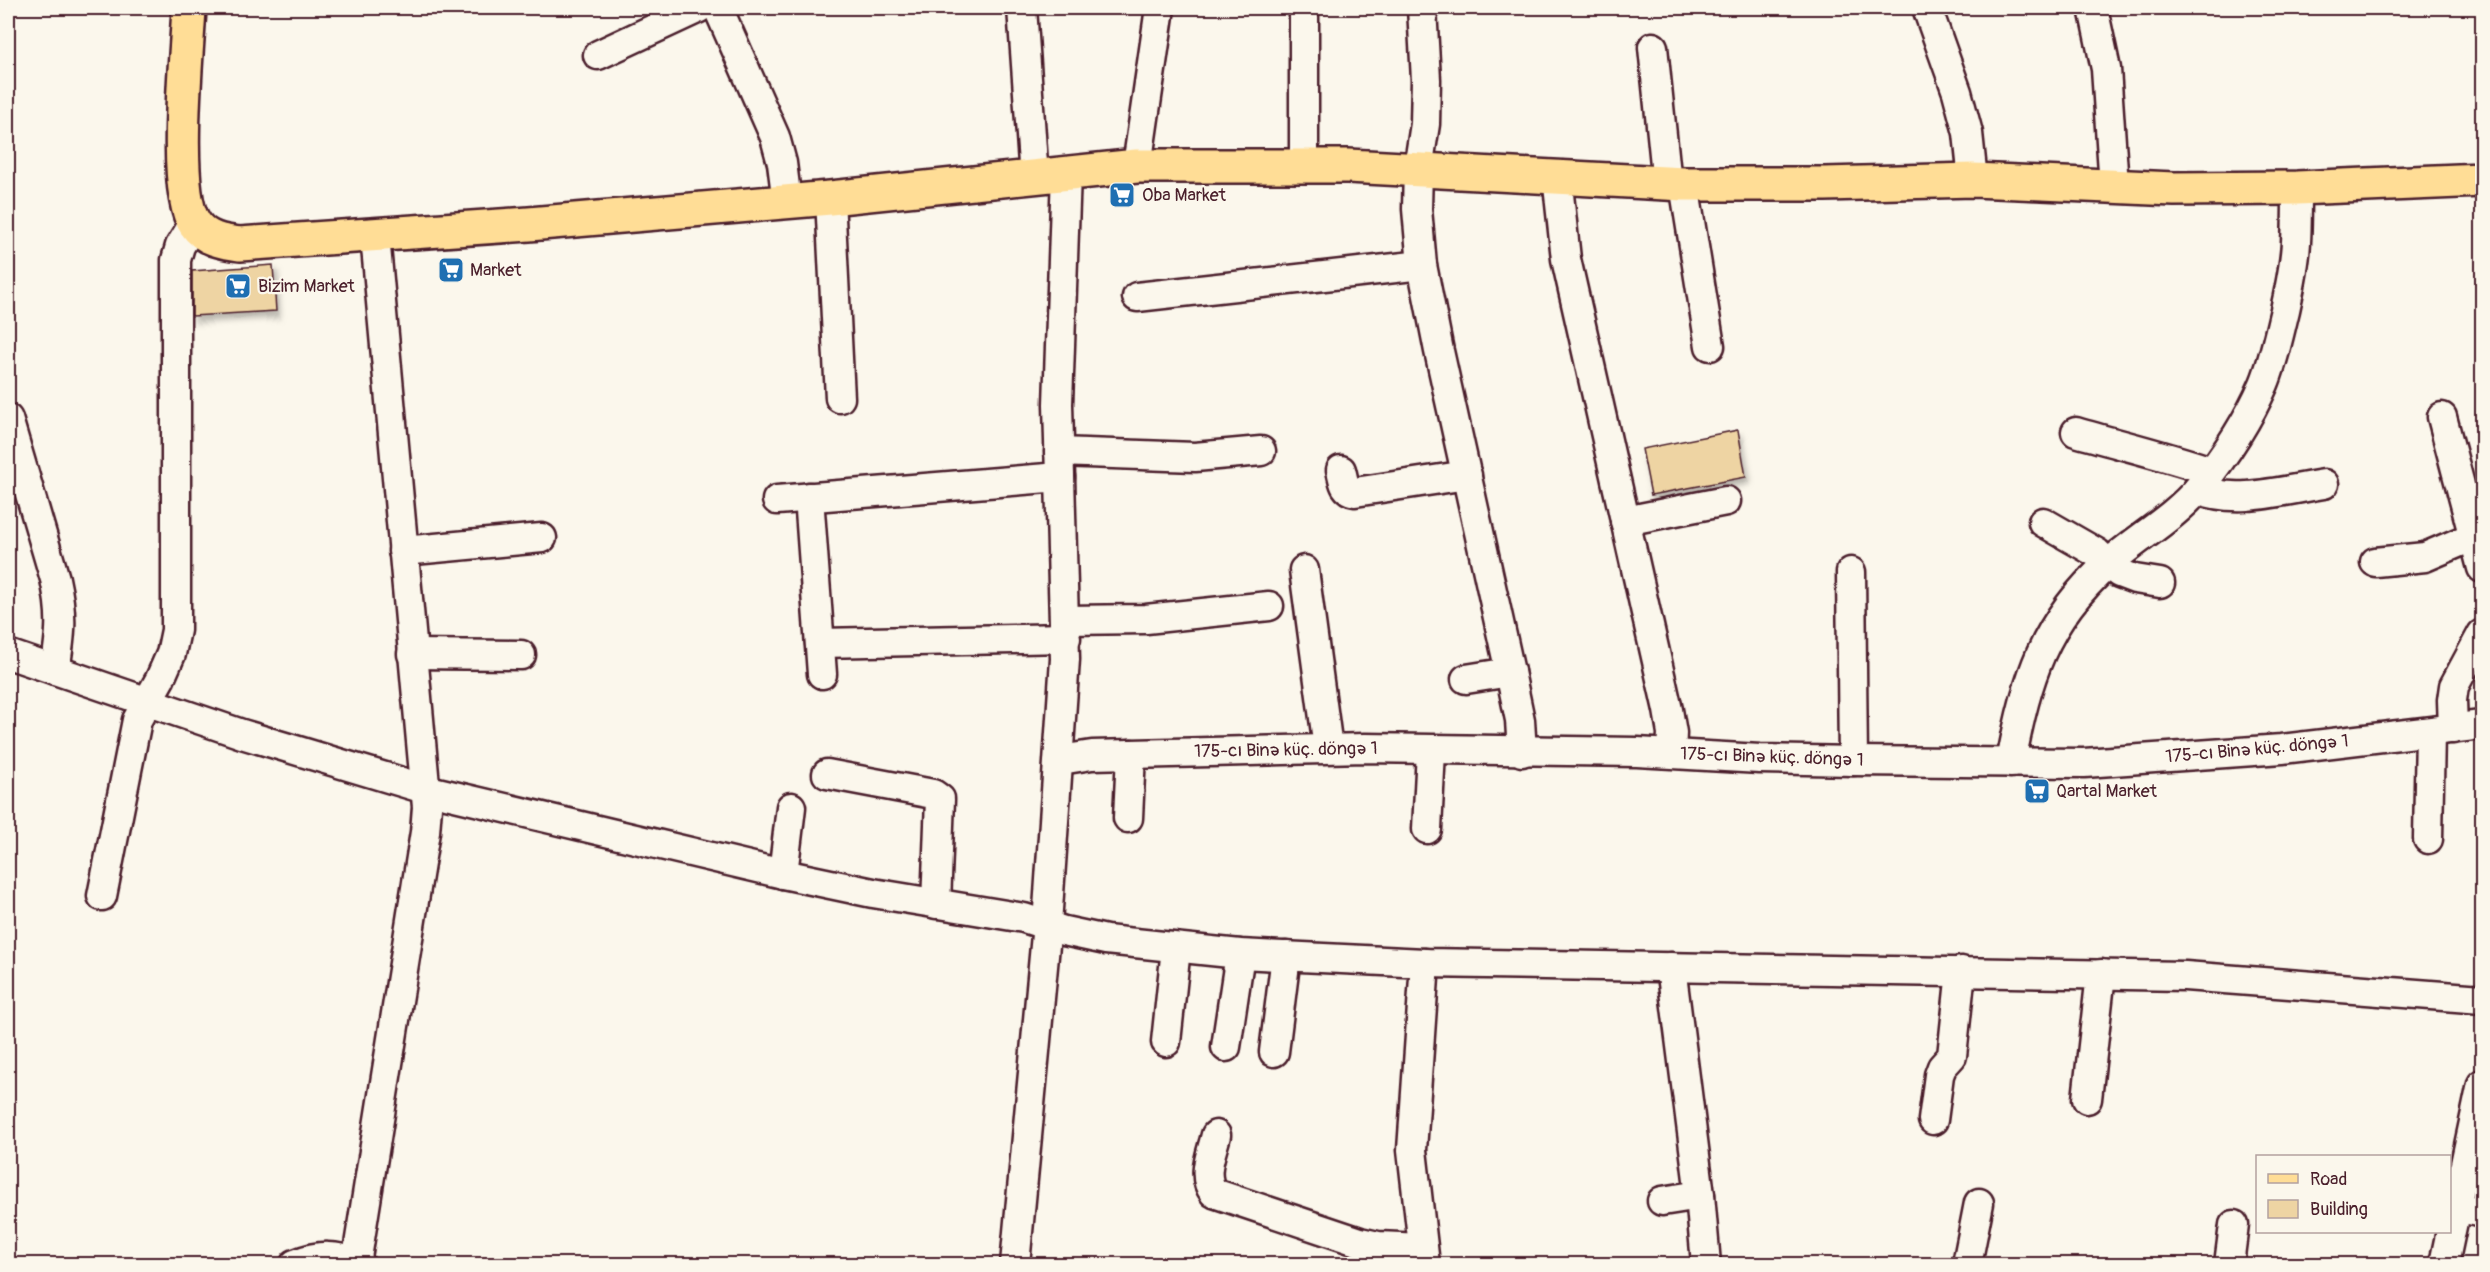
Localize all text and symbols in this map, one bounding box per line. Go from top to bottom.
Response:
supermarket icon: Oba Market [1107,180,1137,210]
place label: Oba Market [1142,184,1227,207]
supermarket icon: Market [436,255,466,285]
place label: Market [470,259,522,282]
supermarket icon: Bizim Market [223,271,253,301]
place label: Bizim Market [258,275,356,298]
street label: 175-cı Binə küç. döngə 1 [2165,730,2349,768]
street label: 175-cı Binə küç. döngə 1 [1194,737,1378,763]
street label: 175-cı Binə küç. döngə 1 [1680,742,1864,772]
supermarket icon: Qartal Market [2022,776,2052,806]
place label: Qartal Market [2056,780,2158,803]
legend [2256,1155,2451,1233]
text: Road [2310,1168,2347,1191]
text: Building [2310,1198,2368,1221]

